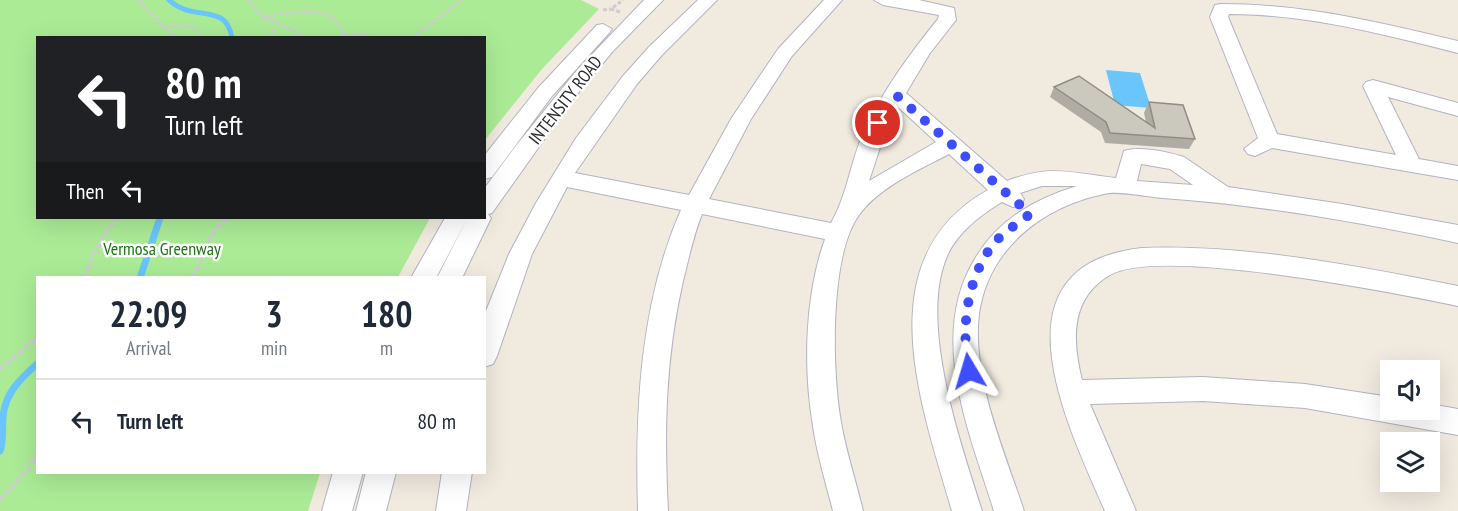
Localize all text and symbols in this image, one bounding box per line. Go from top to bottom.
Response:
street label: INTENSITY ROAD [523,51,607,149]
text: 80 m [165,55,242,110]
icon: left [66,60,144,138]
pin [852,97,903,148]
icon: arrive [861,106,894,139]
text: Turn left [165,108,243,142]
icon: left [116,174,149,207]
text: Then [66,177,104,205]
park label: Vermosa Greenway [102,237,221,260]
text: 22:09 [110,290,187,337]
text: 3 [265,290,283,337]
text: 180 [361,290,412,337]
text: Arrival [126,335,171,361]
text: min [261,335,287,361]
text: m [380,335,393,361]
position arrow [937,339,1001,403]
map controls [1380,360,1440,492]
button: sound [1380,360,1440,420]
icon: left [66,405,99,438]
text: Turn left [117,407,183,435]
text: 80 m [417,407,456,435]
button: layers [1380,432,1440,492]

